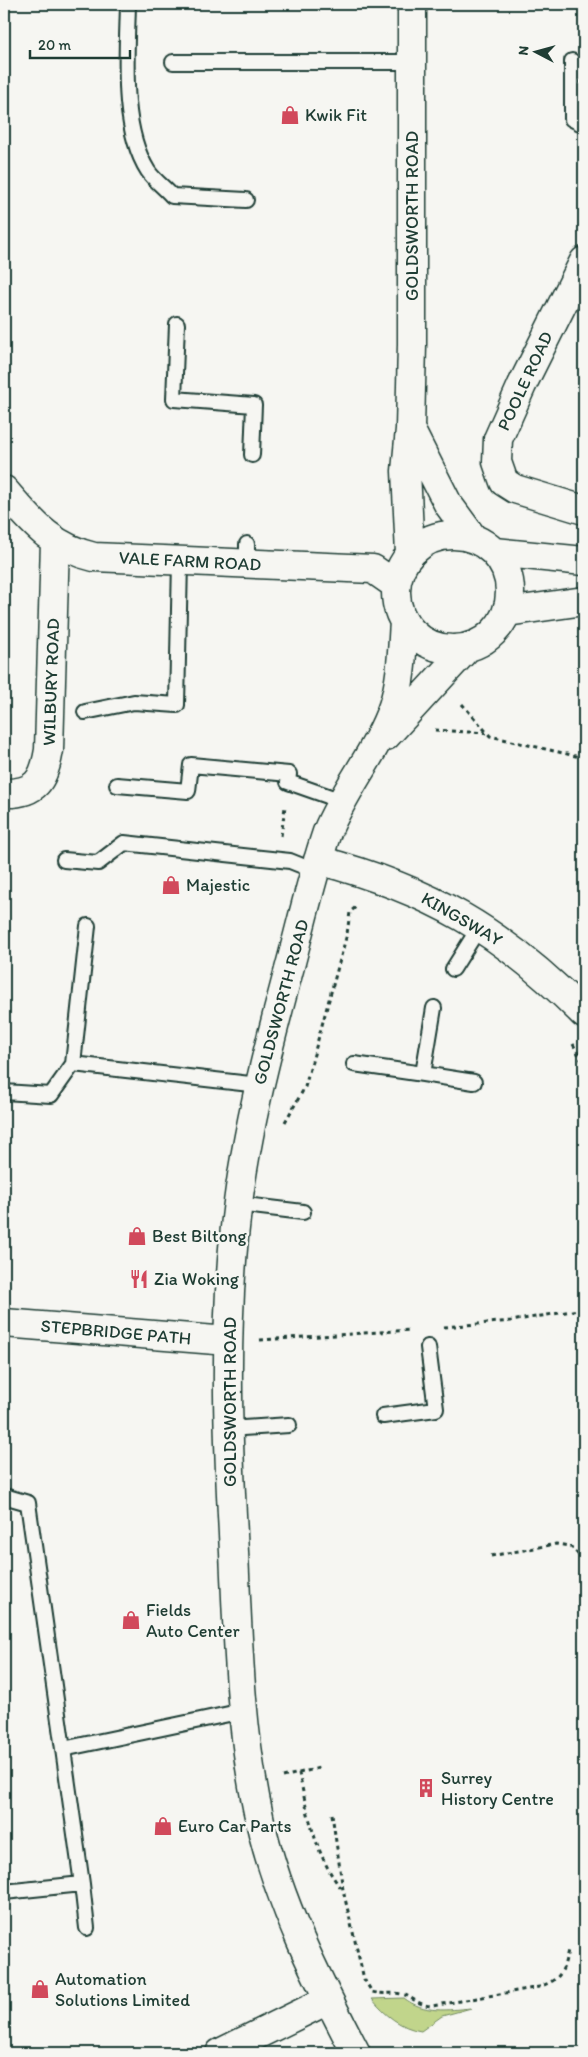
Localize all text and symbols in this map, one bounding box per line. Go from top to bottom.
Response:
scale bar [30,28,130,60]
north arrow [510,28,560,78]
text: 20 m [38,36,72,54]
text: N [515,45,533,56]
shop icon: Kwik Fit [279,104,301,126]
place label: Kwik Fit [305,104,367,126]
street label: GOLDSWORTH ROAD [401,131,423,301]
street label: POOLE ROAD [492,328,558,434]
street label: VALE FARM ROAD [118,546,262,576]
street label: WILBURY ROAD [38,618,64,746]
shop icon: Majestic [160,874,182,896]
place label: Majestic [186,874,250,896]
street label: KINGSWAY [418,887,507,951]
street label: GOLDSWORTH ROAD [248,917,314,1087]
shop icon: Best Biltong [126,1225,148,1247]
place label: Best Biltong [152,1225,248,1247]
restaurant icon: Zia Woking [128,1268,150,1290]
place label: Zia Woking [154,1268,240,1290]
street label: STEPBRIDGE PATH [40,1314,192,1350]
street label: GOLDSWORTH ROAD [219,1317,241,1487]
place label: Fields Auto Center [146,1599,240,1642]
shop icon: Fields Auto Center [120,1609,142,1631]
place label: Surrey History Centre [441,1767,554,1810]
building icon: Surrey History Centre [415,1777,437,1799]
shop icon: Euro Car Parts [152,1815,174,1837]
place label: Euro Car Parts [178,1815,291,1837]
place label: Automation Solutions Limited [55,1968,190,2011]
shop icon: Automation Solutions Limited [29,1978,51,2000]

